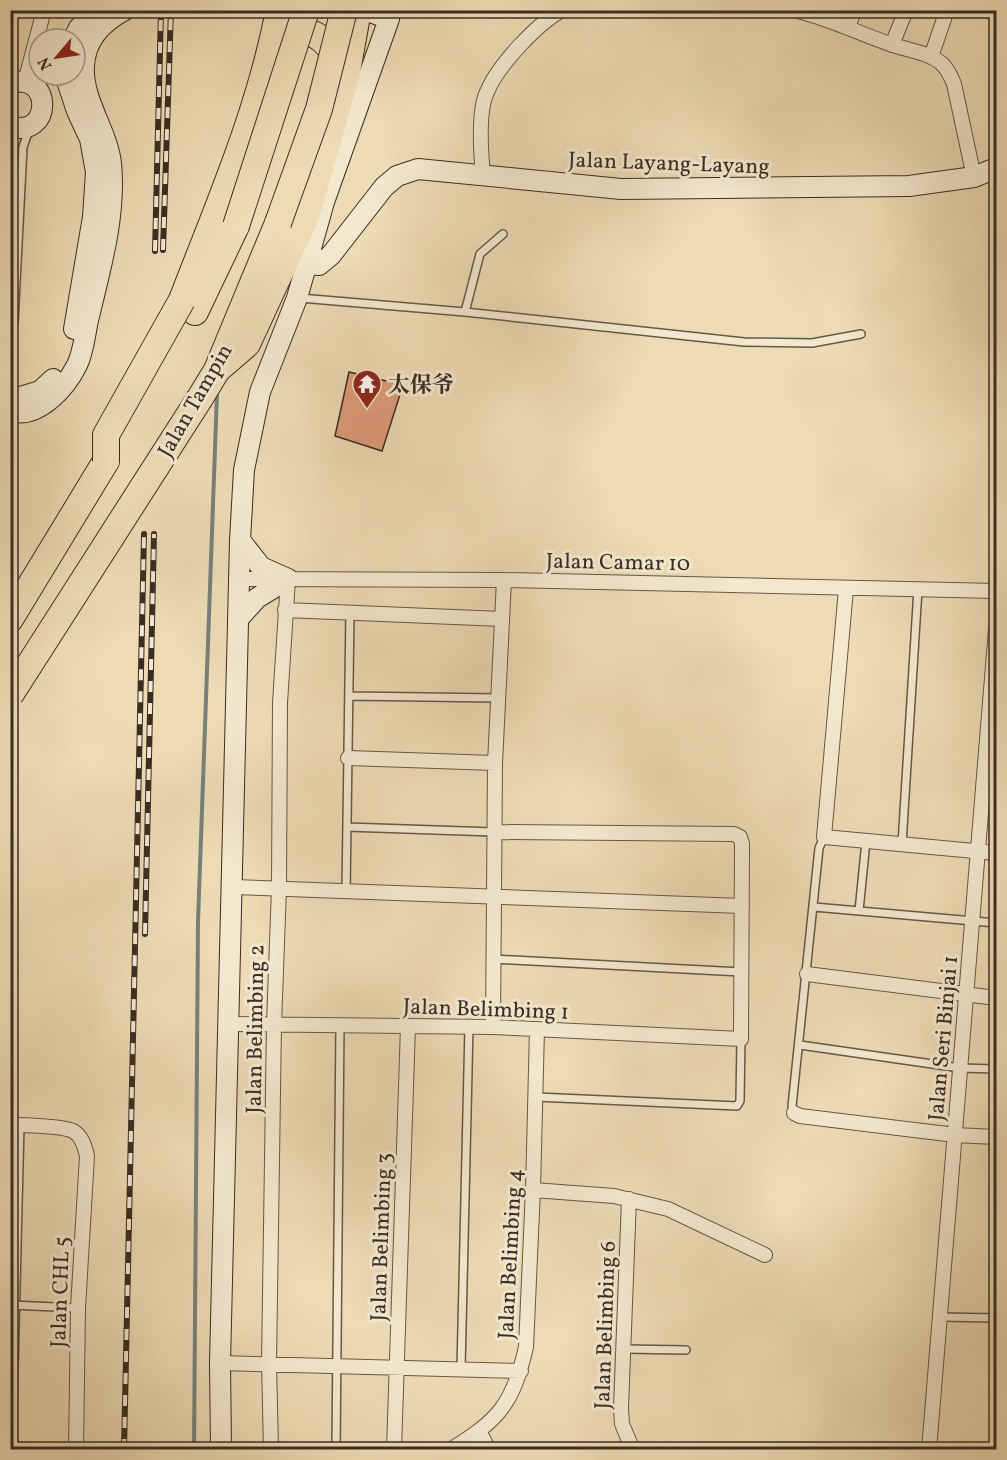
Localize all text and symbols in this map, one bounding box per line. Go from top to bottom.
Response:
north arrow [27,27,87,87]
text: N [33,53,58,74]
street label: Jalan Layang-Layang [568,145,770,184]
street label: Jalan Tampin [151,339,241,464]
temple icon: 太保爷 [351,368,383,410]
place label: 太保爷 [388,371,454,402]
street label: Jalan Camar 10 [546,547,690,580]
street label: Jalan Belimbing 2 [240,944,273,1114]
street label: Jalan Seri Binjai 1 [922,954,967,1122]
street label: Jalan Belimbing 1 [402,992,569,1029]
street label: Jalan Belimbing 3 [364,1152,401,1322]
street label: Jalan Belimbing 4 [492,1168,531,1340]
street label: Jalan CHL 5 [44,1236,79,1348]
street label: Jalan Belimbing 6 [588,1240,625,1410]

